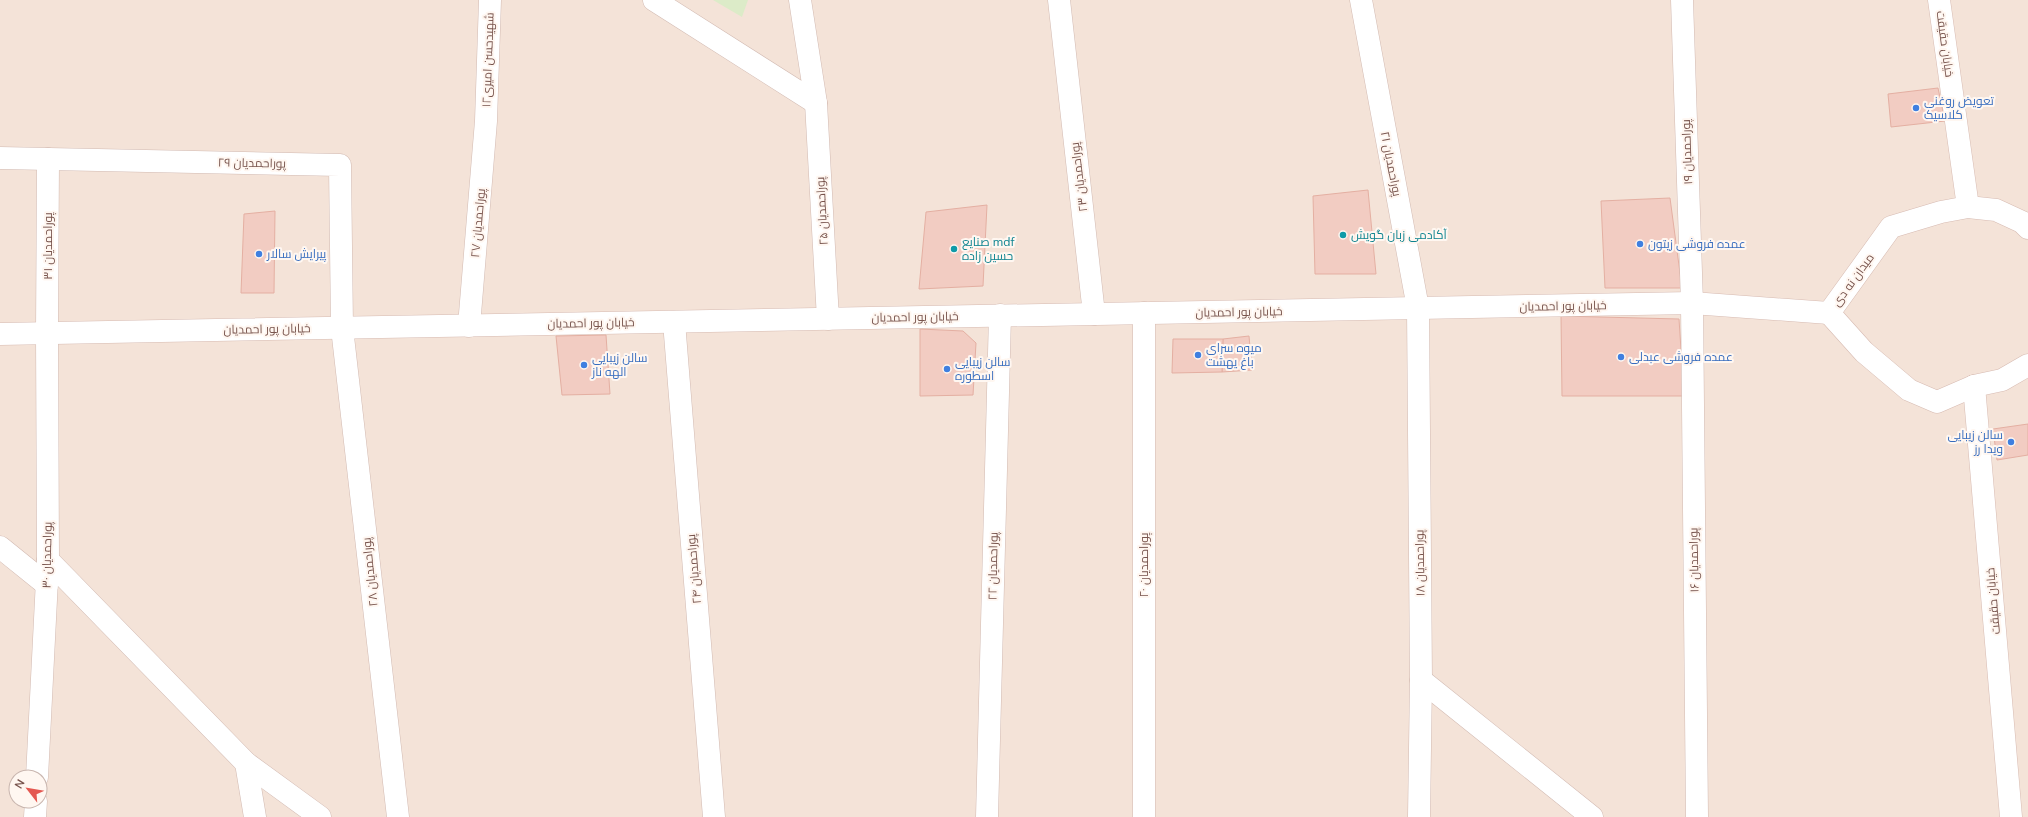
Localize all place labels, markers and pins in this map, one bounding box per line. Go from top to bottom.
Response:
place label: تعویض روغنی کلاسیک [1924,93,1995,122]
marker: تعویض روغنی کلاسیک [1911,103,1921,113]
place label: آکادمی زبان گویش [1351,227,1448,242]
marker: آکادمی زبان گویش [1338,230,1348,240]
place label: صنایع mdf حسین زاده [962,234,1016,263]
place label: عمده فروشی زیتون [1648,236,1746,251]
marker: عمده فروشی زیتون [1635,239,1645,249]
marker: صنایع mdf حسین زاده [949,244,959,254]
place label: پیرایش سالار [266,246,327,263]
marker: پیرایش سالار [254,249,264,259]
place label: میوه سرای باغ یهشت [1206,340,1262,370]
place label: عمده فروشی عبدلی [1629,349,1733,364]
place label: سالن زیبایی الهه ناز [591,350,648,379]
marker: میوه سرای باغ یهشت [1193,350,1203,360]
marker: عمده فروشی عبدلی [1616,352,1626,362]
place label: سالن زیبایی اسطوره [955,354,1011,383]
marker: سالن زیبایی الهه ناز [579,360,589,370]
marker: سالن زیبایی اسطوره [942,364,952,374]
place label: سالن زیبایی ویدا رز [1947,427,2003,456]
marker: سالن زیبایی ویدا رز [2006,437,2016,447]

